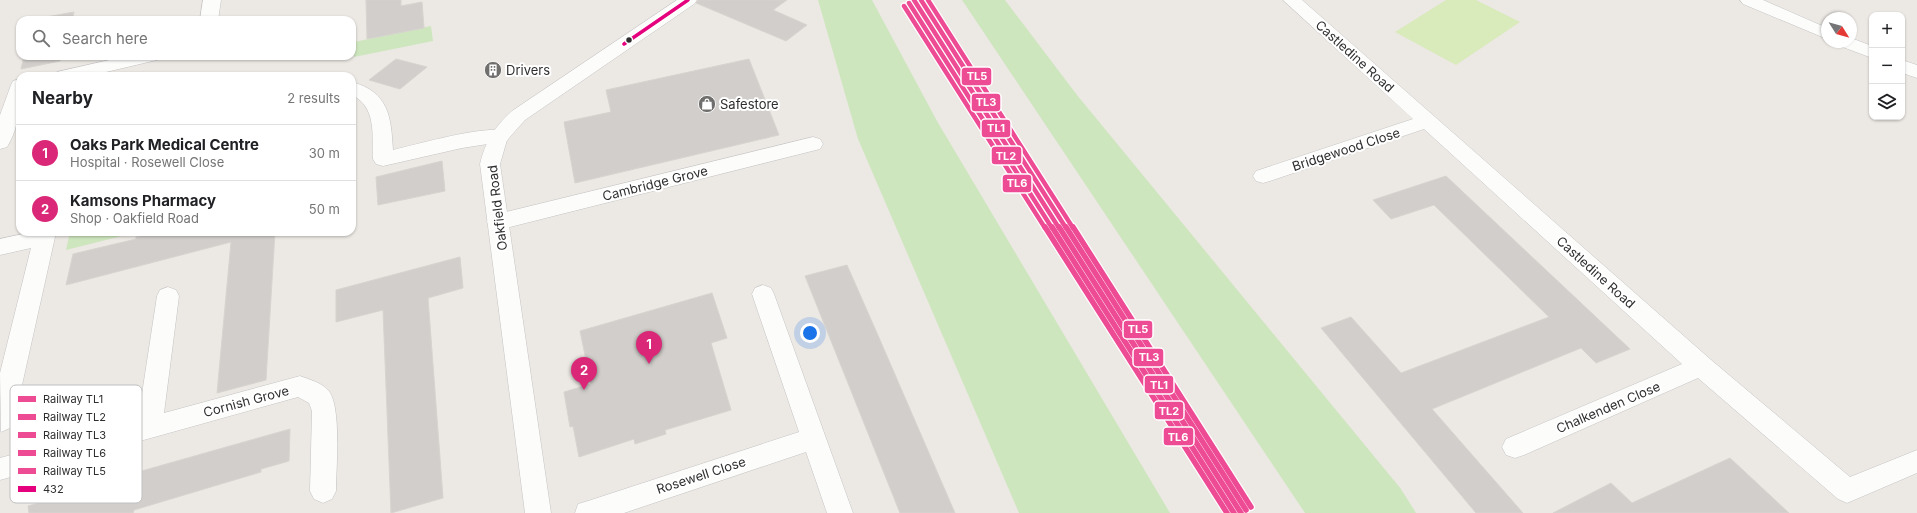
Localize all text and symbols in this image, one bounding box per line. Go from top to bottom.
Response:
north arrow [1821,12,1857,48]
map controls [1869,12,1905,120]
button: + [1869,12,1905,48]
search box [16,16,356,60]
street label: Castledine Road [1312,17,1398,95]
icon: search [30,27,52,49]
text: Search here [62,29,148,48]
unlabelled marker [624,35,634,45]
button: − [1869,48,1905,84]
building icon: Drivers [483,60,503,80]
place label: Drivers [506,62,550,78]
line badge: TL5 [961,67,992,86]
text: TL5 [967,69,987,83]
button: layers [1869,84,1905,120]
text: Nearby [32,88,93,108]
text: 2 results [287,90,340,106]
line badge: TL3 [971,93,1001,112]
shop icon: Safestore [697,94,717,114]
text: TL3 [976,95,996,109]
place label: Safestore [720,96,779,112]
line badge: TL1 [981,119,1011,138]
text: TL1 [987,121,1005,135]
street label: Bridgewood Close [1290,124,1402,174]
text: Oaks Park Medical Centre [70,135,259,154]
text: 1 [42,145,48,161]
text: 30 m [309,145,340,161]
line badge: TL2 [991,146,1022,165]
text: TL2 [996,149,1016,163]
text: Hospital · Rosewell Close [70,154,224,170]
street label: Cambridge Grove [601,162,709,204]
street label: Oakfield Road [484,164,510,252]
line badge: TL6 [1002,174,1032,193]
text: TL6 [1007,176,1027,190]
text: Kamsons Pharmacy [70,191,216,210]
text: 2 [41,201,49,217]
text: 50 m [309,201,340,217]
text: Shop · Oakfield Road [70,210,199,226]
street label: Castledine Road [1553,233,1639,311]
line badge: TL5 [1123,320,1153,339]
text: TL5 [1128,322,1148,336]
your location [800,323,820,343]
pin: 1 [636,331,662,364]
line badge: TL3 [1133,348,1164,367]
text: TL3 [1139,350,1159,364]
pin: 2 [571,357,597,390]
line badge: TL1 [1144,375,1174,394]
text: TL1 [1150,378,1168,392]
street label: Chalkenden Close [1554,378,1662,436]
street label: Cornish Grove [201,382,291,420]
legend [10,385,142,503]
text: Railway TL1 [43,392,103,406]
line badge: TL2 [1154,401,1184,420]
text: TL2 [1159,404,1179,418]
text: Railway TL2 [43,410,106,424]
line badge: TL6 [1163,427,1194,446]
text: Railway TL3 [43,428,106,442]
text: TL6 [1168,430,1188,444]
text: Railway TL6 [43,446,106,460]
street label: Rosewell Close [654,453,748,497]
text: Railway TL5 [43,464,106,478]
text: 432 [43,482,64,496]

